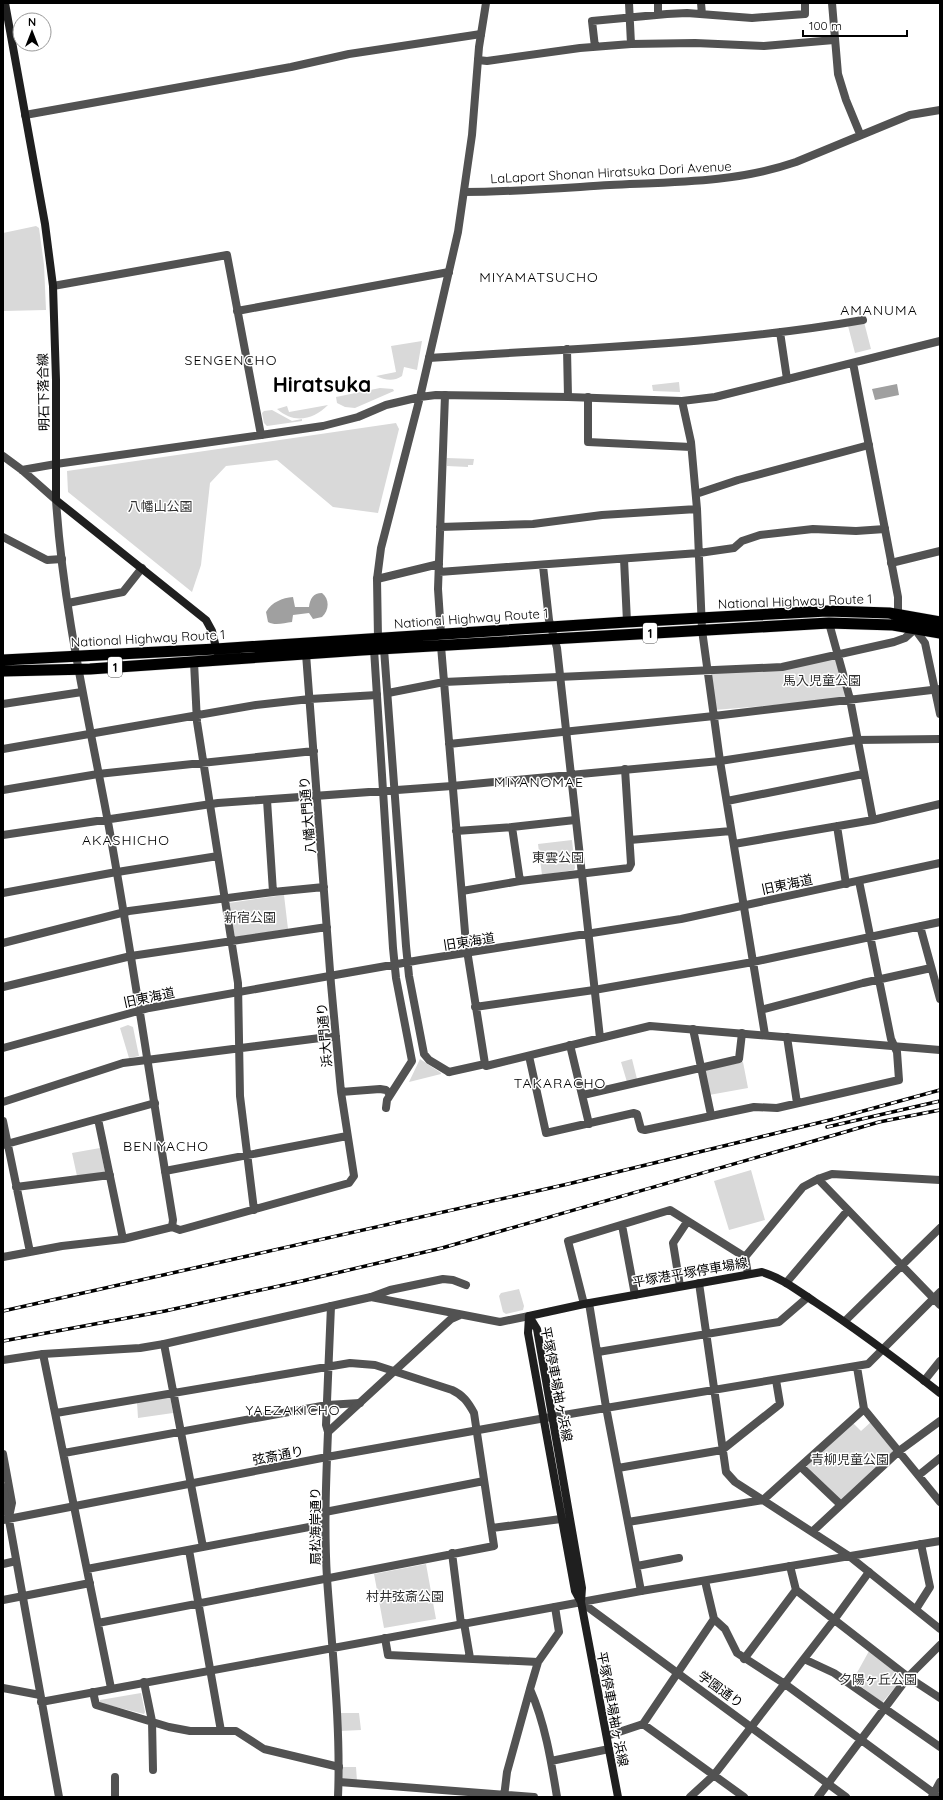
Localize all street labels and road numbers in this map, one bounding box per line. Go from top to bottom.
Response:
street label: LaLaport Shonan Hiratsuka Dori Avenue [490,158,732,186]
street label: 明石下落合線 [34,353,52,431]
street label: National Highway Route 1 [718,590,872,612]
street label: National Highway Route 1 [393,605,549,631]
road number: 1 [643,623,657,643]
street label: National Highway Route 1 [70,626,226,650]
road number: 1 [108,657,122,677]
street label: 八幡大門通り [296,775,318,855]
street label: 旧東海道 [760,871,814,897]
street label: 旧東海道 [442,929,496,953]
street label: 旧東海道 [122,984,176,1010]
street label: 浜大門通り [313,1002,335,1068]
street label: 平塚港平塚停車場線 [631,1254,749,1290]
street label: 平塚停車場袖ヶ浜線 [538,1325,576,1443]
street label: 弦斎通り [251,1442,305,1468]
street label: 扇松海岸通り [307,1487,323,1565]
street label: 平塚停車場袖ヶ浜線 [594,1650,632,1768]
street label: 学園通り [695,1667,747,1711]

